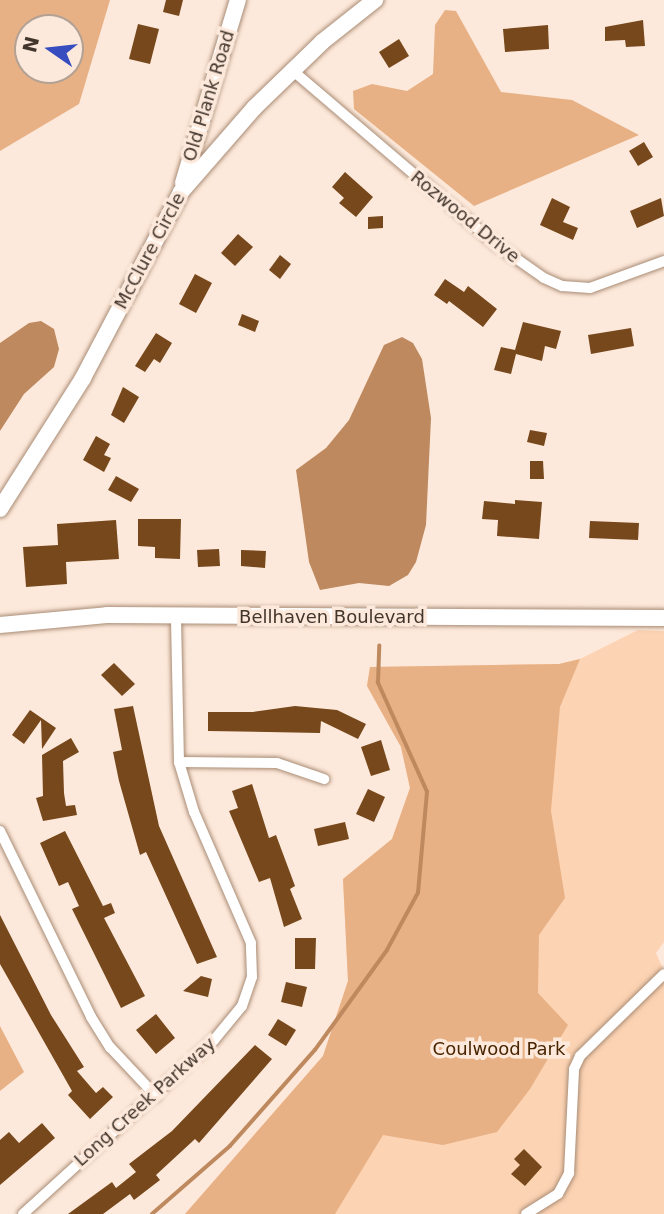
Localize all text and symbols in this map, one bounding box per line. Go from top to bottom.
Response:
north arrow [14,14,84,84]
street label: Old Plank Road [179,28,239,164]
text: N [18,34,43,55]
street label: Rozwood Drive [406,166,524,268]
street label: McClure Circle [110,189,190,313]
street label: Bellhaven Boulevard [239,606,425,628]
street label: Long Creek Parkway [70,1033,220,1171]
park label: Coulwood Park [433,1038,565,1060]

